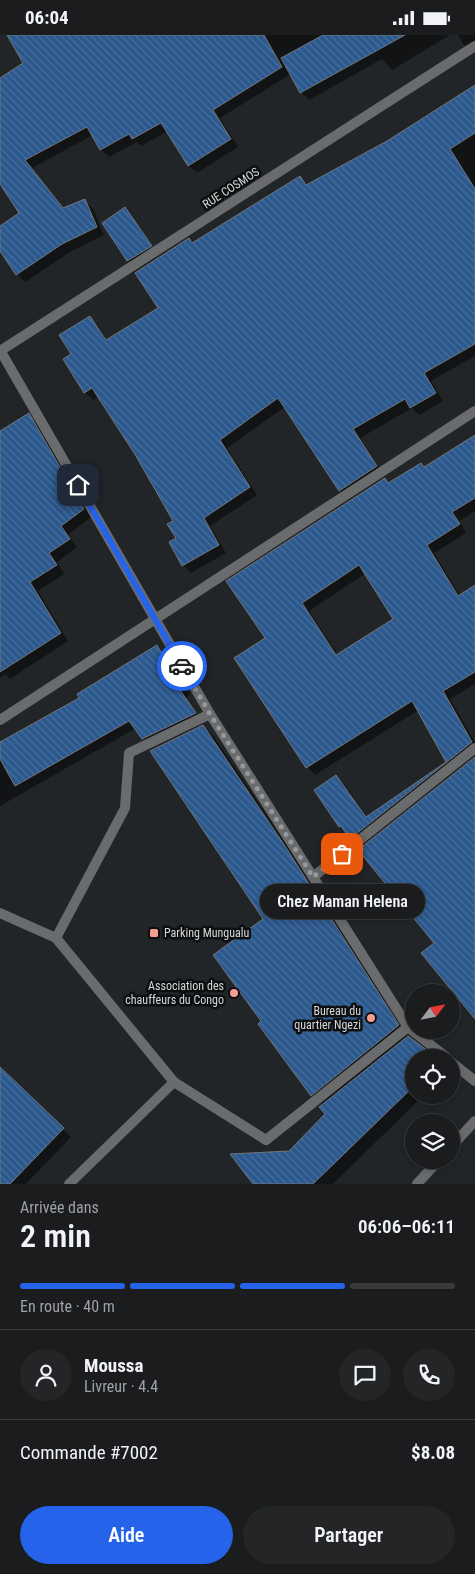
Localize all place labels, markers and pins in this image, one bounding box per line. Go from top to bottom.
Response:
pin [57,464,99,506]
pin [321,833,363,875]
callout: Chez Maman Helena [260,884,424,919]
place label: Parking Mungualu [164,926,250,940]
marker: Parking Mungualu [148,927,160,939]
place label: Association des chauffeurs du Congo [125,979,224,1007]
marker: Association des chauffeurs du Congo [228,987,240,999]
place label: Bureau du quartier Ngezi [294,1004,361,1032]
marker: Bureau du quartier Ngezi [365,1012,377,1024]

